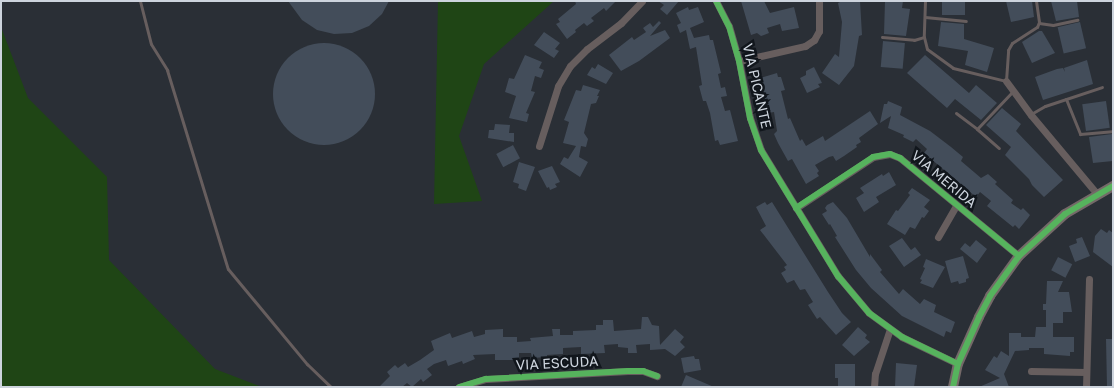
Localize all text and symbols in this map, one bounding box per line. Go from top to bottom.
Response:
street label: VIA PICANTE [739,42,775,130]
street label: VIA MERIDA [908,147,980,211]
street label: VIA ESCUDA [515,352,599,374]

